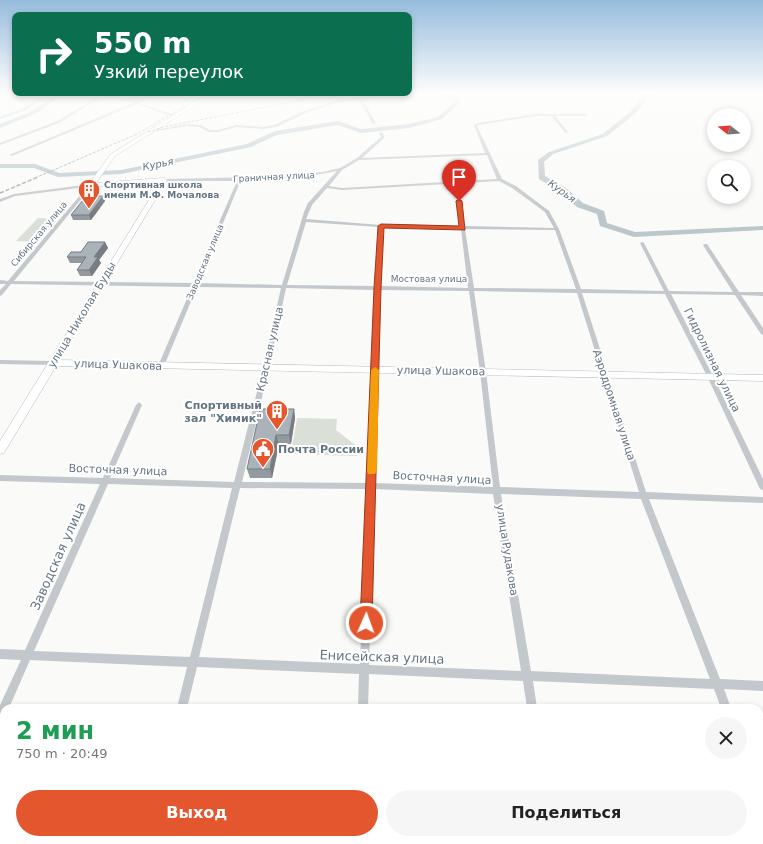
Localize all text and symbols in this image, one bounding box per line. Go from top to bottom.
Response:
text: 550 m [94,27,191,60]
icon: right [28,28,80,80]
text: Узкий переулок [94,61,244,82]
north arrow [707,108,751,152]
map controls [707,108,751,204]
water label: Курья [142,156,174,172]
pin [442,160,476,201]
button: search [707,160,751,204]
icon: arrive [448,166,470,188]
street label: Граничная улица [233,170,315,184]
building icon: Спортивная школа имени М.Ф. Мочалова [76,177,102,210]
water label: Курья [546,177,578,205]
place label: Спортивная школа имени М.Ф. Мочалова [104,180,219,200]
street label: Сибирская улица [9,199,69,269]
street label: Заводская улица [185,223,225,301]
street label: улица Николая Буды [45,260,119,370]
street label: Мостовая улица [391,274,467,284]
street label: Красная улица [254,305,286,393]
street label: Гидролизная улица [681,306,743,414]
street label: Аэродромная улица [590,348,638,462]
street label: улица Ушакова [74,357,162,373]
street label: улица Ушакова [397,364,485,378]
building icon: Спортивный зал "Химик" [264,398,290,431]
place label: Спортивный зал "Химик" [184,399,262,425]
public building icon: Почта России [250,436,276,469]
place label: Почта России [278,443,364,456]
street label: Восточная улица [68,462,168,478]
street label: Восточная улица [392,469,492,487]
street label: Заводская улица [27,499,89,613]
street label: улица Рудакова [493,503,521,597]
position arrow [345,602,387,644]
street label: Енисейская улица [319,647,445,667]
text: 2 мин [16,717,94,745]
button: close [705,717,747,759]
text: 750 m · 20:49 [16,746,107,761]
button: Выход [16,790,378,836]
button: Поделиться [386,790,747,836]

